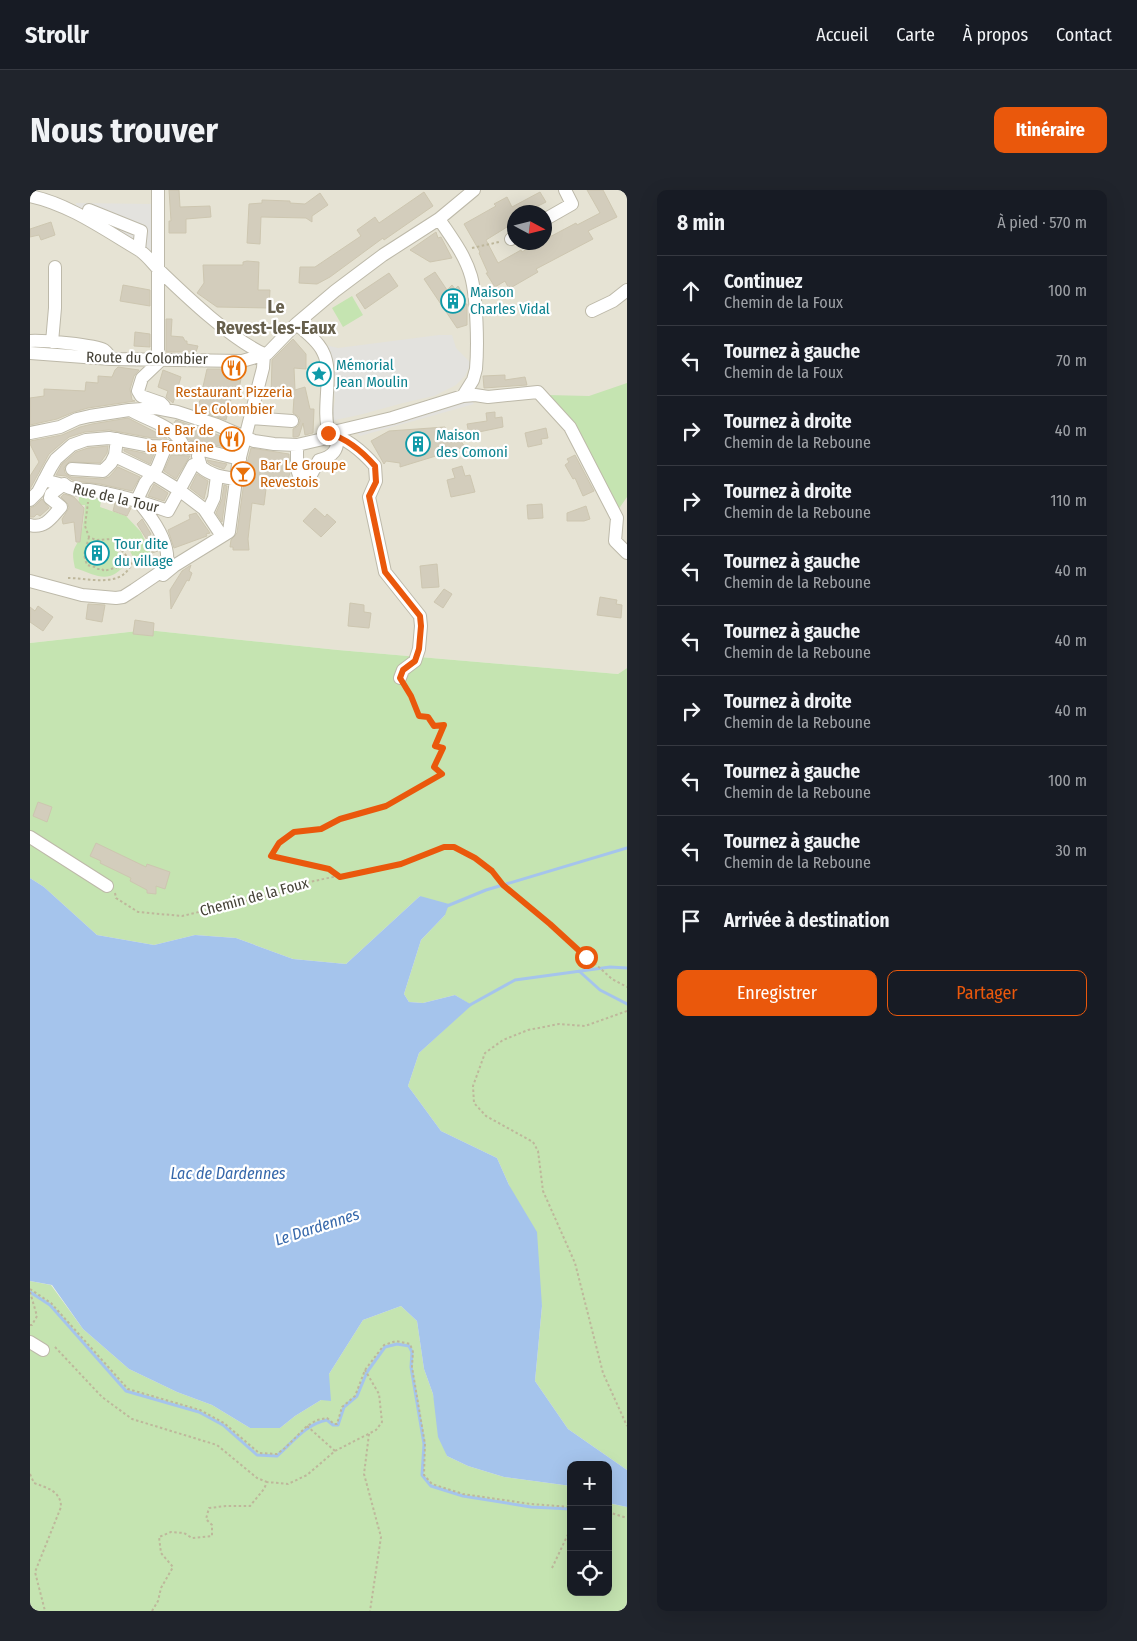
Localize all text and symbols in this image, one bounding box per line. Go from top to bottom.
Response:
text: Strollr [25,21,89,49]
text: Accueil [816,24,868,46]
text: Carte [896,24,935,46]
text: À propos [963,24,1028,46]
text: Contact [1056,24,1112,46]
button: Itinéraire [994,107,1107,153]
text: Nous trouver [30,109,218,151]
north arrow [507,205,552,250]
text: 8 min [677,210,725,236]
text: À pied · 570 m [997,213,1087,232]
text: Continuez [724,270,803,293]
icon: ahead [677,277,705,305]
text: 100 m [1048,281,1087,300]
place label: Maison Charles Vidal [470,283,550,318]
building icon: Maison Charles Vidal [440,288,466,314]
text: Chemin de la Foux [724,293,843,312]
district label: Le Revest-les-Eaux [216,296,337,339]
text: Tournez à gauche [724,340,860,363]
icon: left [677,347,705,375]
street label: Route du Colombier [86,348,209,368]
text: 70 m [1056,351,1087,370]
restaurant icon: Restaurant Pizzeria Le Colombier [221,355,247,381]
place label: Mémorial Jean Moulin [336,356,408,391]
place icon: Mémorial Jean Moulin [306,361,332,387]
text: Chemin de la Foux [724,363,843,382]
place label: Restaurant Pizzeria Le Colombier [175,383,293,418]
text: Tournez à droite [724,410,852,433]
icon: right [677,417,705,445]
place label: Le Bar de la Fontaine [146,421,214,456]
text: 40 m [1055,421,1087,440]
route end [317,422,340,445]
restaurant icon: Le Bar de la Fontaine [219,426,245,452]
place label: Maison des Comoni [436,426,508,461]
building icon: Maison des Comoni [405,431,431,457]
text: Chemin de la Reboune [724,433,871,452]
place label: Bar Le Groupe Revestois [260,456,346,491]
bar icon: Bar Le Groupe Revestois [230,461,256,487]
street label: Rue de la Tour [71,479,162,517]
text: Tournez à droite [724,480,852,503]
icon: right [677,487,705,515]
text: 110 m [1050,491,1087,510]
text: Chemin de la Reboune [724,503,871,522]
place label: Tour dite du village [114,535,173,570]
building icon: Tour dite du village [84,540,110,566]
text: Tournez à gauche [724,550,860,573]
icon: left [677,557,705,585]
text: 40 m [1055,561,1087,580]
text: Chemin de la Reboune [724,573,871,592]
text: Tournez à gauche [724,620,860,643]
icon: left [677,627,705,655]
text: 40 m [1055,631,1087,650]
text: Chemin de la Reboune [724,643,871,662]
text: Tournez à droite [724,690,852,713]
icon: right [677,697,705,725]
text: 40 m [1055,701,1087,720]
text: Chemin de la Reboune [724,713,871,732]
text: Tournez à gauche [724,760,860,783]
icon: left [677,767,705,795]
text: 100 m [1048,771,1087,790]
text: Chemin de la Reboune [724,783,871,802]
text: Tournez à gauche [724,830,860,853]
icon: left [677,837,705,865]
text: 30 m [1055,841,1087,860]
text: Chemin de la Reboune [724,853,871,872]
street label: Chemin de la Foux [198,874,311,920]
icon: arrive [677,907,705,935]
text: Arrivée à destination [724,909,890,932]
route start [575,946,598,969]
button: Enregistrer [677,970,877,1016]
button: Partager [887,970,1087,1016]
water label: Lac de Dardennes [170,1164,286,1183]
water label: Le Dardennes [272,1204,362,1250]
map controls [567,1461,612,1596]
button: + [567,1461,612,1506]
button: − [567,1506,612,1551]
button: locate [567,1551,612,1596]

